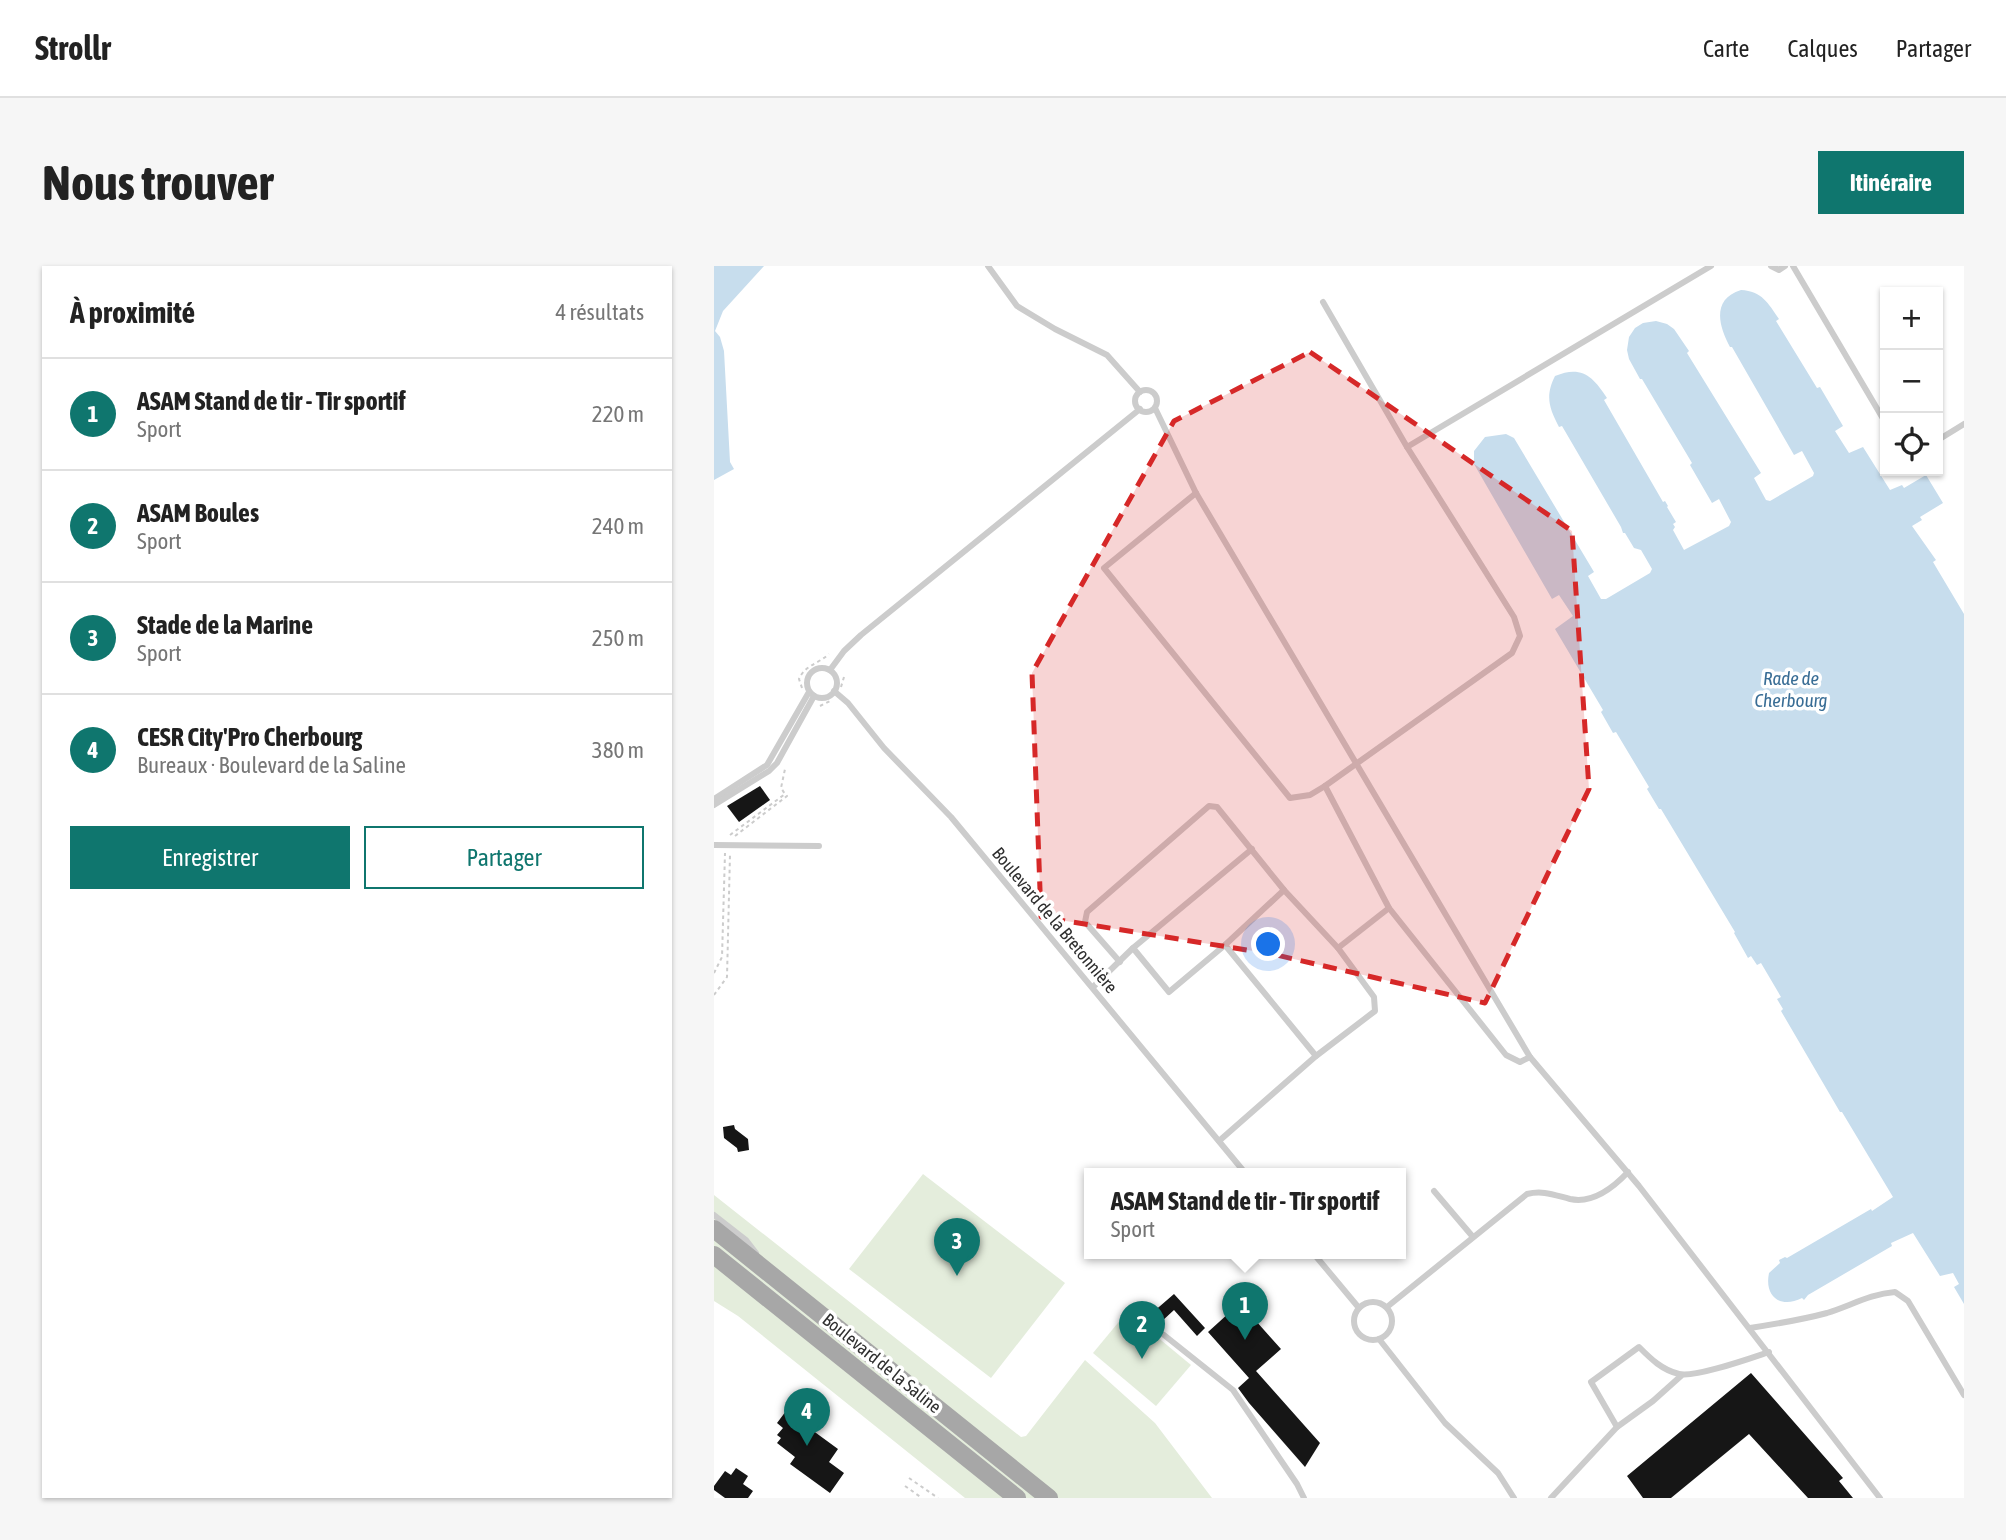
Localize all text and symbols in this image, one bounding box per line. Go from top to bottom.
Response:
text: Strollr [35,29,111,67]
text: Carte [1703,35,1749,62]
text: Calques [1787,35,1858,62]
text: Partager [1896,35,1971,62]
button: Itinéraire [1818,151,1964,214]
text: Nous trouver [42,154,273,210]
map controls [1880,287,1943,476]
button: + [1880,287,1943,350]
text: À proximité [70,295,195,329]
text: 4 résultats [555,299,644,325]
button: − [1880,350,1943,413]
text: ASAM Stand de tir - Tir sportif [137,386,406,416]
text: 1 [88,401,98,427]
text: 220 m [592,401,644,427]
button: locate [1880,413,1943,476]
text: Sport [137,416,182,442]
text: ASAM Boules [137,498,259,528]
text: 2 [88,513,98,539]
text: 240 m [592,513,644,539]
text: Sport [137,528,182,554]
text: Stade de la Marine [137,610,313,640]
text: 3 [88,625,98,651]
text: 250 m [592,625,644,651]
text: Sport [137,640,182,666]
water label: Rade de Cherbourg [1754,667,1828,711]
text: CESR City'Pro Cherbourg [137,722,363,752]
text: 4 [88,737,98,763]
text: 380 m [592,737,644,763]
text: Bureaux · Boulevard de la Saline [137,752,406,778]
button: Enregistrer [70,826,350,889]
button: Partager [364,826,644,889]
street label: Boulevard de la Bretonnière [988,843,1122,997]
your location [1251,927,1285,961]
popup [1084,1168,1406,1259]
text: ASAM Stand de tir - Tir sportif [1111,1186,1379,1216]
text: Sport [1111,1216,1155,1242]
pin: 3 [934,1218,980,1276]
pin: 1 [1222,1282,1268,1340]
pin: 2 [1119,1301,1165,1359]
street label: Boulevard de la Saline [818,1309,946,1417]
pin: 4 [784,1388,830,1446]

